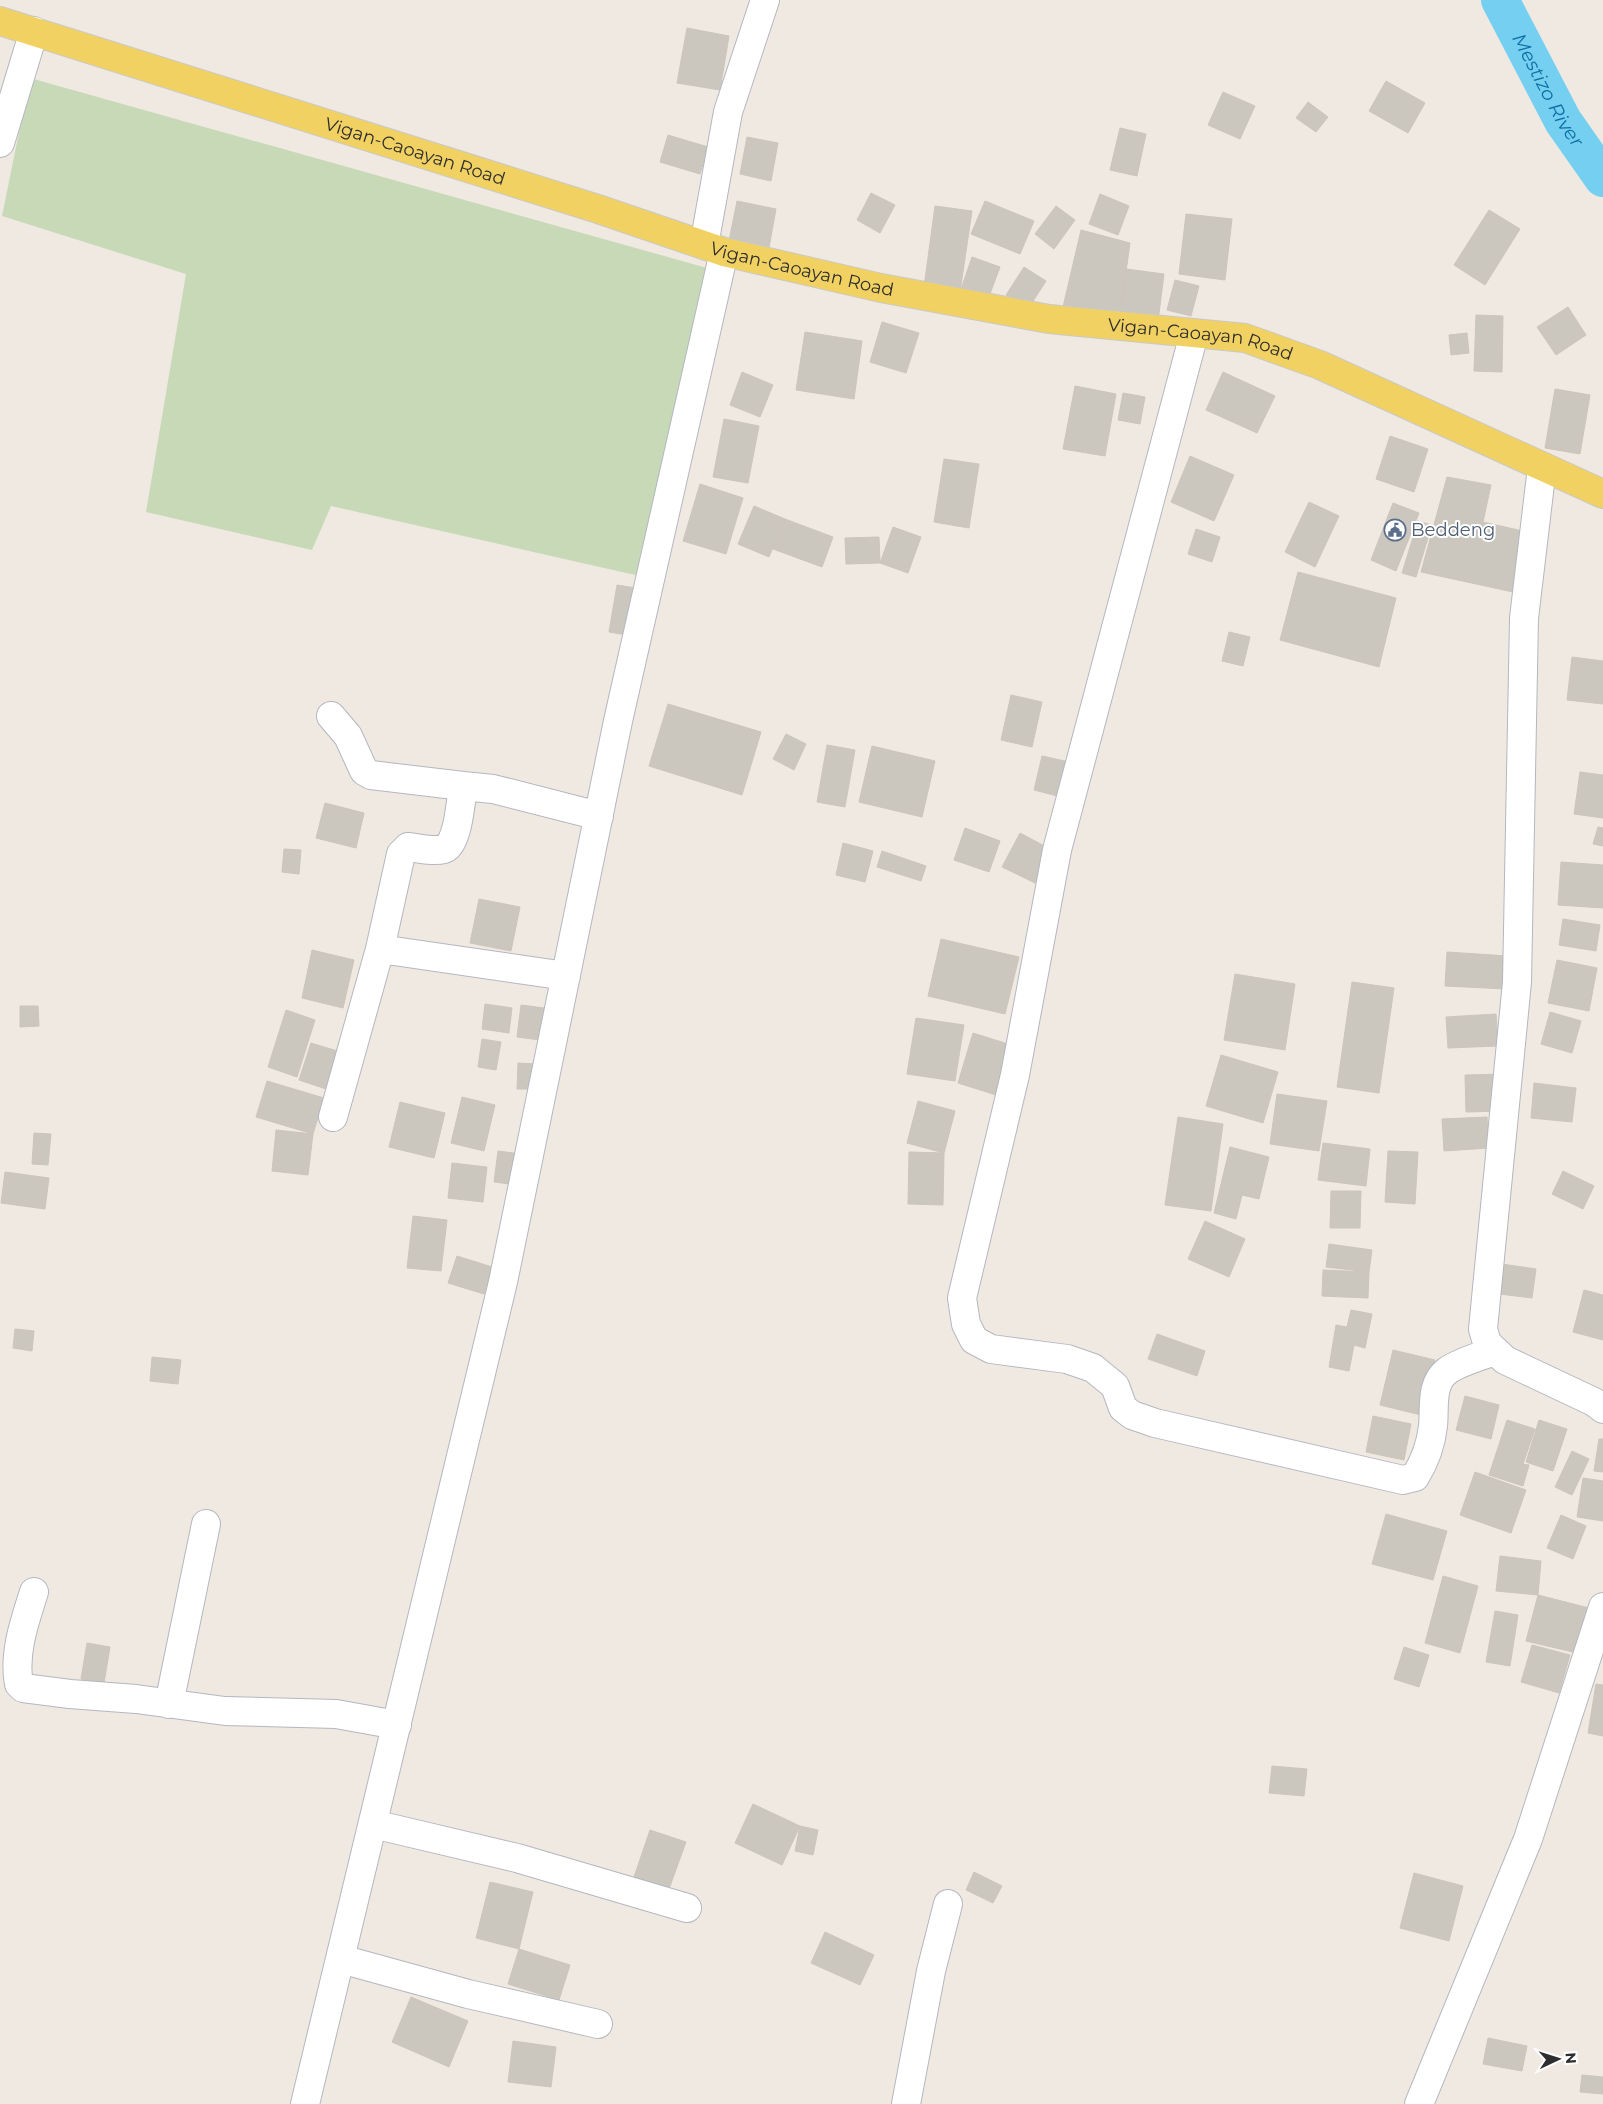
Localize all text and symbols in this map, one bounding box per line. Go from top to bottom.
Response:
water label: Mestizo River [1508,29,1589,151]
street label: Vigan-Caoayan Road [322,113,508,190]
street label: Vigan-Caoayan Road [707,237,896,301]
street label: Vigan-Caoayan Road [1107,314,1296,365]
public building icon: Beddeng [1383,518,1407,542]
place label: Beddeng [1411,519,1495,541]
north arrow [1533,2034,1583,2084]
text: N [1562,2052,1580,2064]

